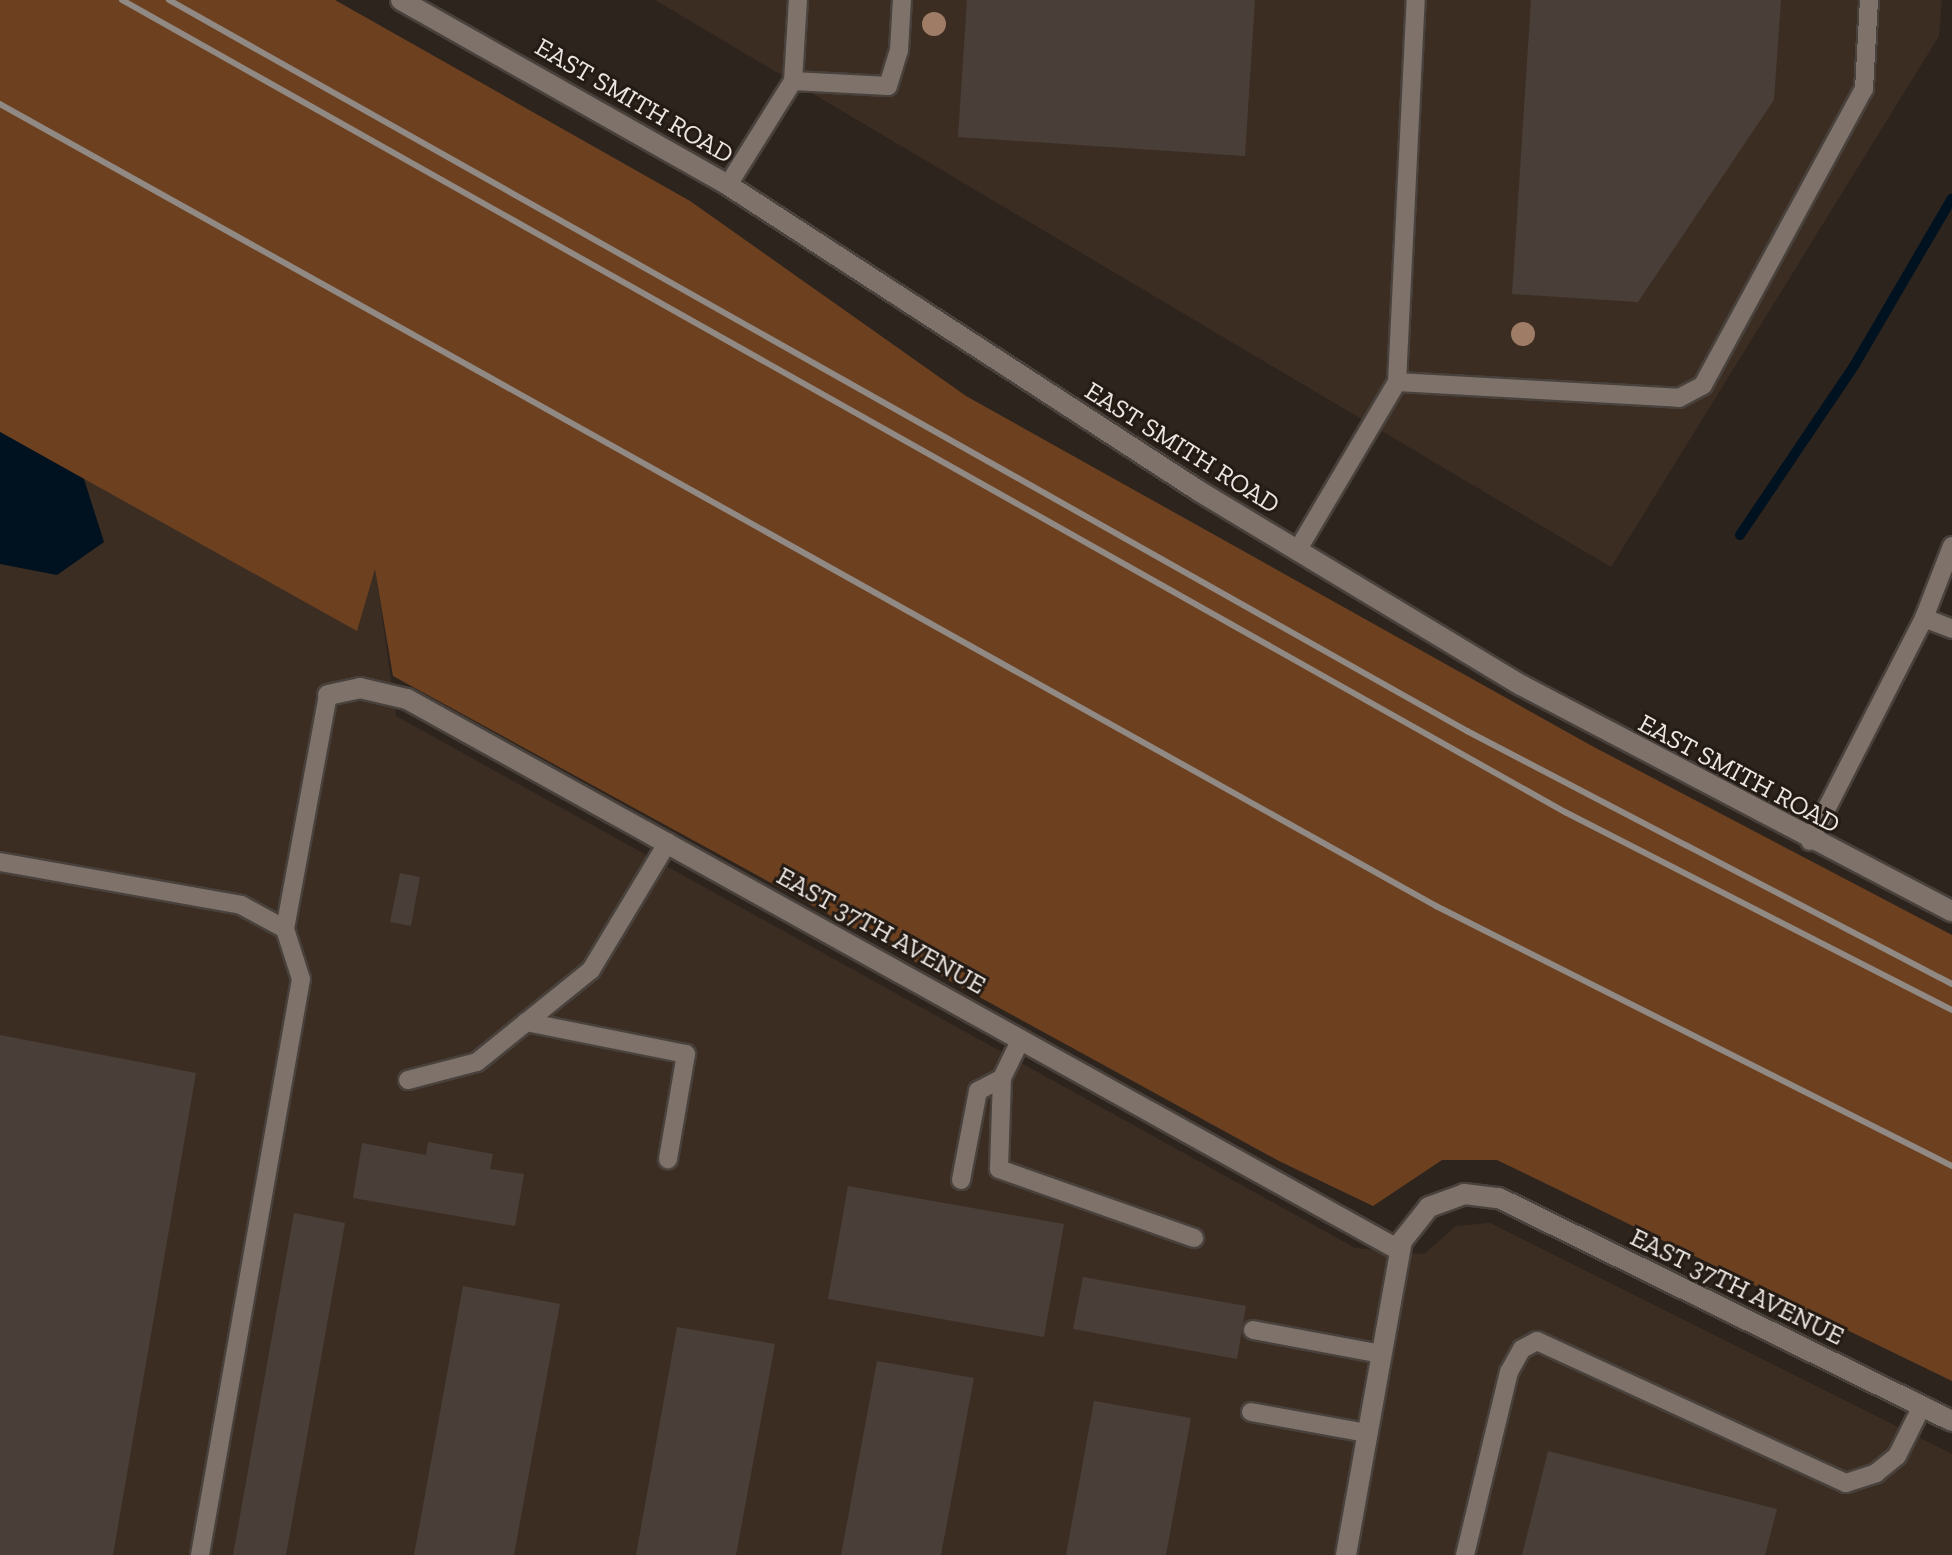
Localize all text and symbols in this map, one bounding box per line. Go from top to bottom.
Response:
street label: EAST SMITH ROAD [529,31,739,171]
street label: EAST SMITH ROAD [1079,375,1285,521]
street label: EAST SMITH ROAD [1633,708,1845,840]
street label: EAST 37TH AVENUE [771,860,991,1002]
street label: EAST 37TH AVENUE [1625,1221,1849,1353]

